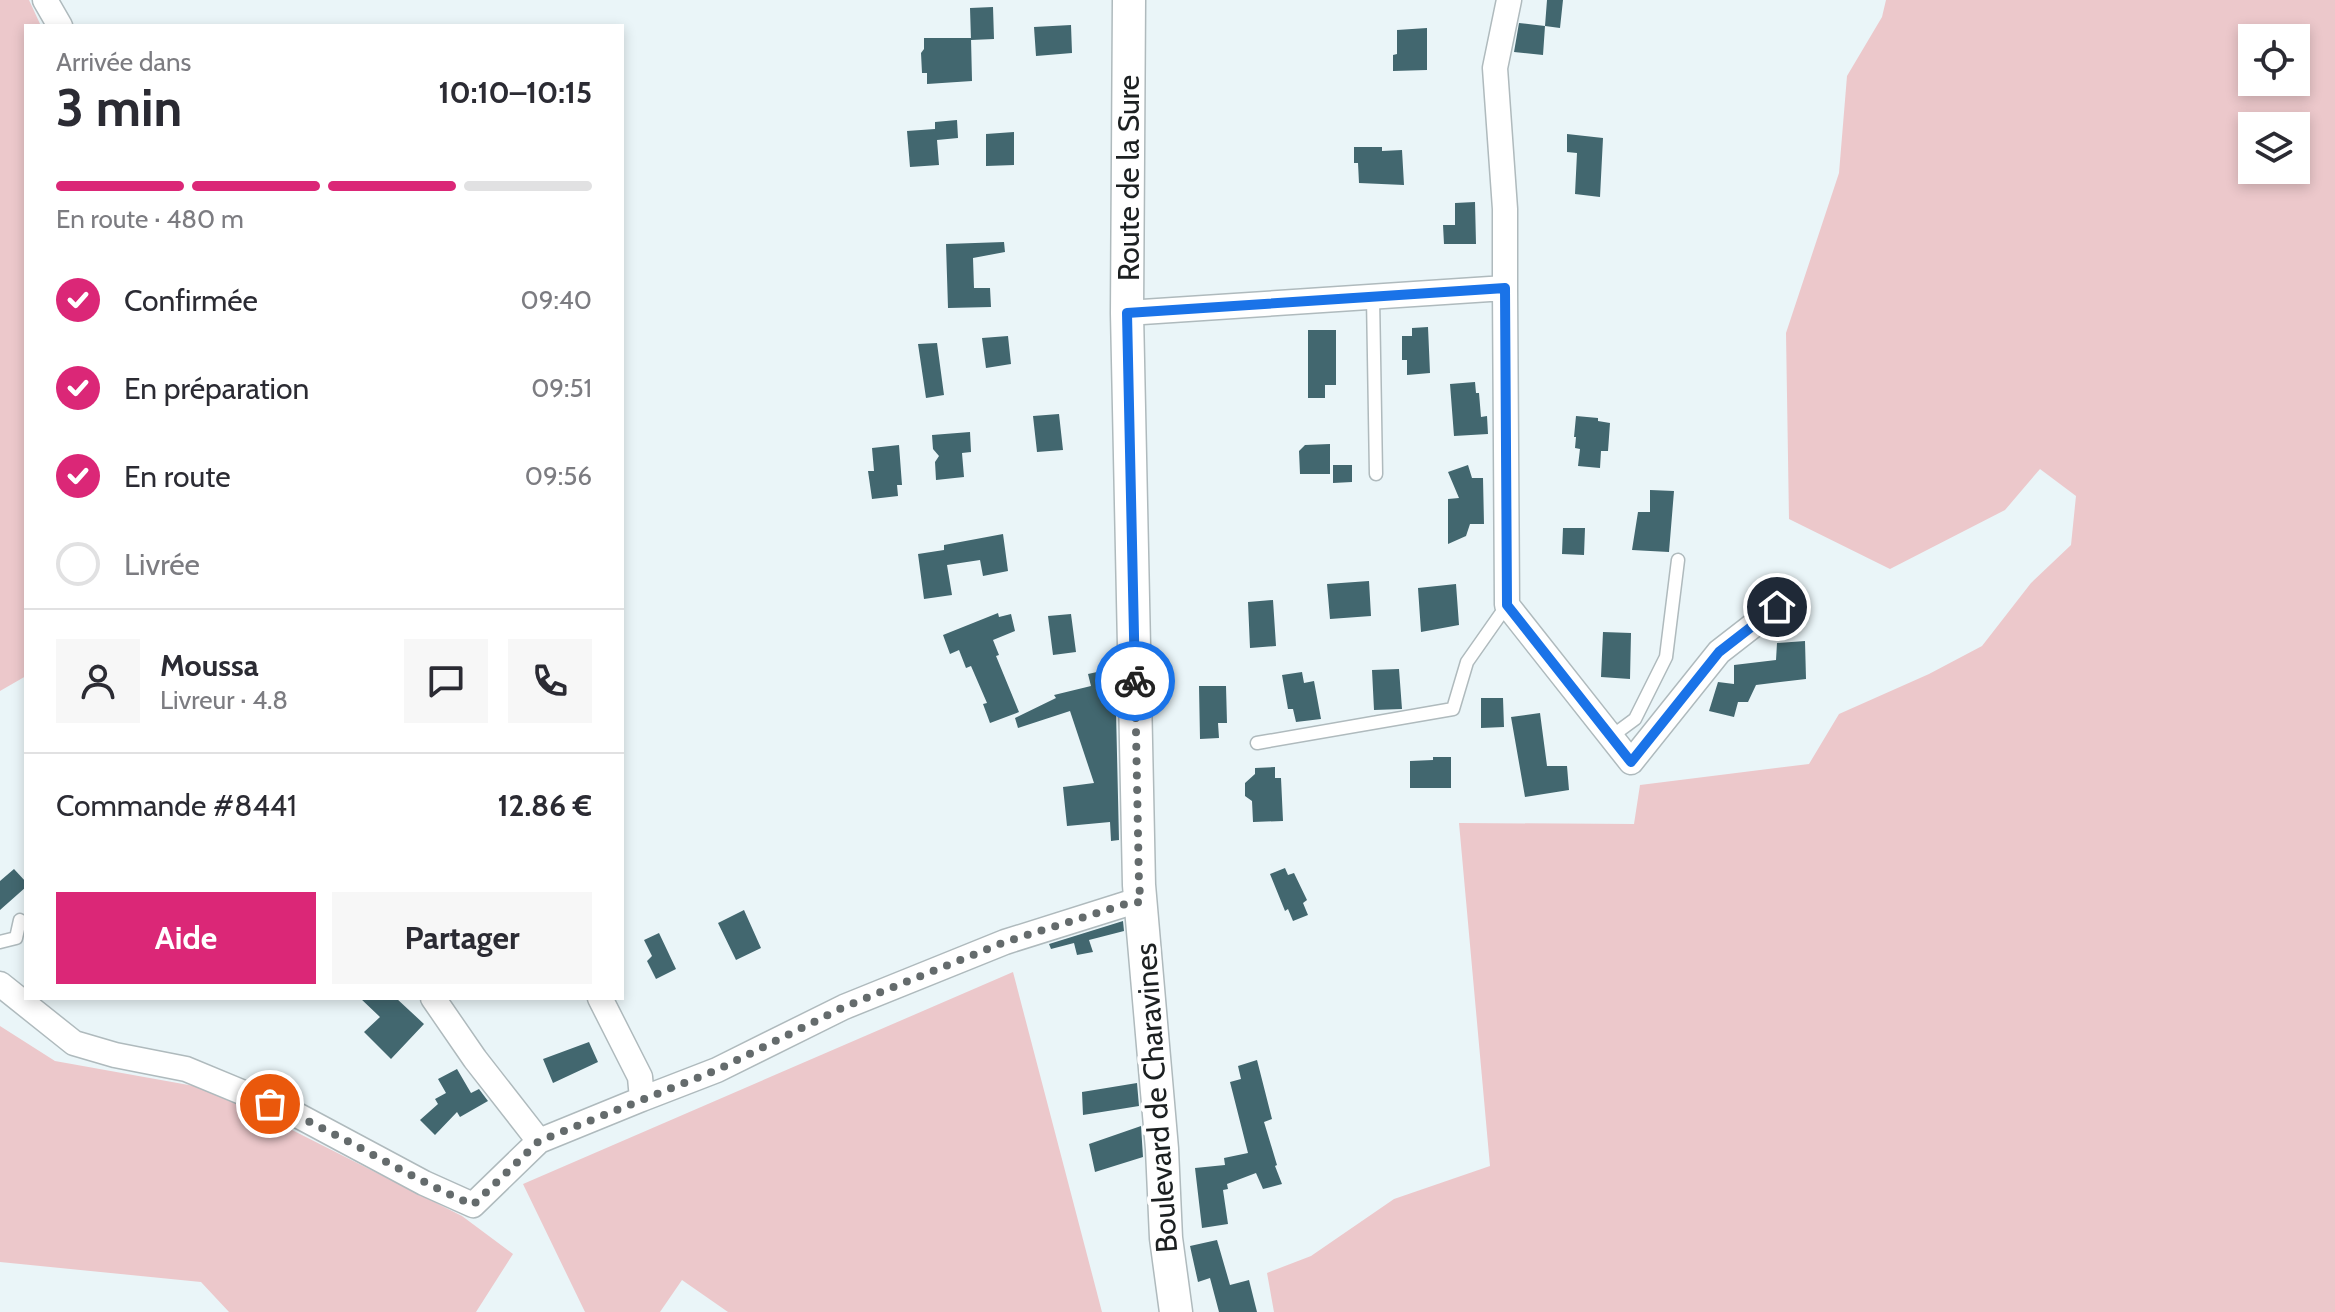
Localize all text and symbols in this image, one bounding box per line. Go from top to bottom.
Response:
map controls [2238,24,2310,184]
button: locate [2238,24,2310,96]
text: Arrivée dans [56,46,191,78]
text: 10:10–10:15 [439,74,592,111]
street label: Route de la Sure [1110,75,1147,281]
text: 3 min [56,76,182,139]
button: layers [2238,112,2310,184]
text: En route · 480 m [56,203,244,235]
icon: check [56,278,100,322]
text: Confirmée [124,282,258,319]
text: 09:40 [520,284,592,316]
icon: check [56,366,100,410]
text: En préparation [124,370,309,407]
text: 09:51 [531,372,592,404]
icon: check [56,454,100,498]
text: En route [124,458,231,495]
text: 09:56 [525,460,592,492]
text: Livrée [124,546,200,583]
pin [1743,573,1811,641]
icon: home [1755,585,1799,629]
button: person [56,639,140,723]
button: chat [404,639,488,723]
button: phone [508,639,592,723]
courier [1095,641,1175,721]
text: Moussa [160,647,259,684]
icon: bike [1113,659,1157,703]
text: Livreur · 4.8 [160,684,288,716]
text: Commande #8441 [56,787,297,824]
text: 12.86 € [497,787,592,824]
button: Aide [56,892,316,984]
button: Partager [332,892,592,984]
street label: Boulevard de Charavines [1127,942,1185,1254]
pin [236,1070,304,1138]
icon: bag [248,1082,292,1126]

